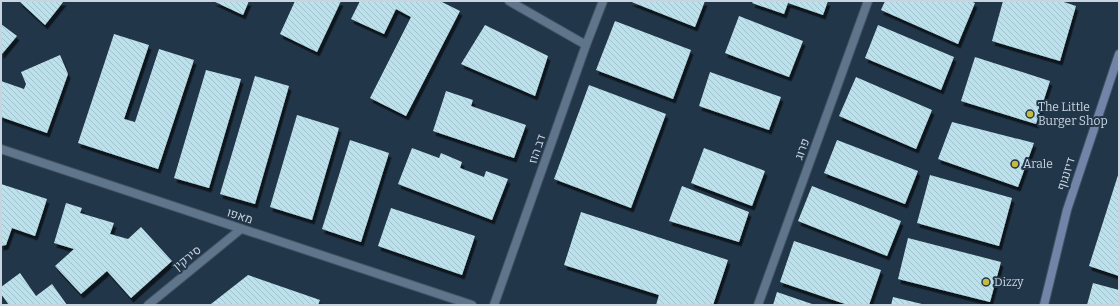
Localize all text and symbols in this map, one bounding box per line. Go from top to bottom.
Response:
place label: The Little Burger Shop [1038,100,1108,128]
marker: The Little Burger Shop [1025,109,1035,119]
street label: דב הוז [526,133,548,165]
street label: פרוג [792,136,812,162]
street label: דיזנגוף [1054,156,1078,192]
place label: Arale [1023,157,1053,171]
marker: Arale [1010,159,1020,169]
street label: מאפו [225,205,255,227]
street label: סירקין [170,243,204,273]
place label: Dizzy [994,275,1024,289]
marker: Dizzy [981,277,991,287]

